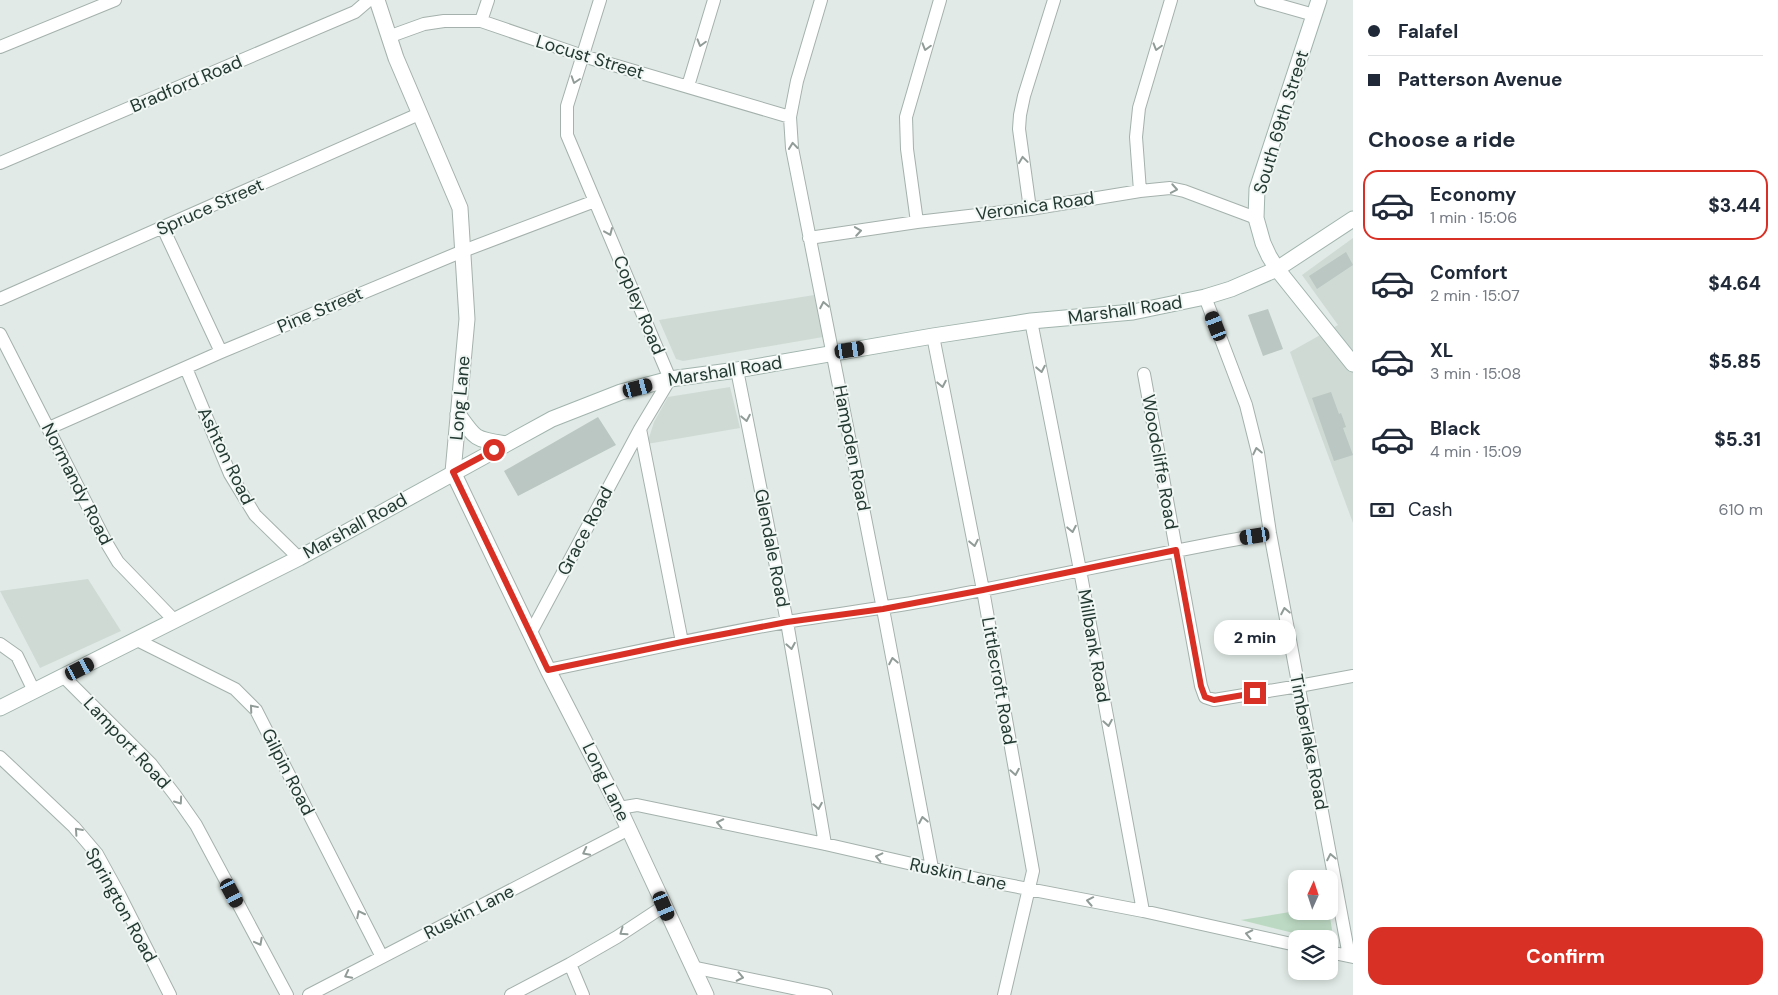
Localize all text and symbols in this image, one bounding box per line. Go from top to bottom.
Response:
text: Falafel [1398,19,1458,44]
street label: Locust Street [533,29,647,85]
one-way arrow [696,38,706,47]
one-way arrow [921,42,932,51]
one-way arrow [1152,42,1162,50]
street label: South 69th Street [1248,47,1314,197]
street label: Bradford Road [126,50,246,118]
text: Patterson Avenue [1398,67,1562,92]
one-way arrow [571,75,581,84]
text: Choose a ride [1368,125,1516,154]
one-way arrow [788,141,799,149]
one-way arrow [1018,156,1029,164]
street label: Spruce Street [153,173,267,241]
text: Economy [1430,182,1517,207]
icon: car [1370,183,1415,228]
one-way arrow [1170,184,1179,194]
street label: Veronica Road [974,186,1096,226]
text: $3.44 [1708,193,1761,218]
text: 1 min · 15:06 [1430,207,1517,228]
one-way arrow [854,226,862,237]
one-way arrow [602,227,613,236]
street label: Copley Road [607,252,671,358]
text: Comfort [1430,260,1508,285]
icon: car [1370,261,1415,306]
text: $4.64 [1708,271,1761,296]
street label: Pine Street [273,281,367,339]
text: 2 min · 15:07 [1430,285,1520,306]
street label: Marshall Road [1066,290,1184,330]
one-way arrow [819,301,829,309]
car [1203,309,1228,343]
text: XL [1430,338,1453,363]
icon: car [1370,339,1415,384]
car [834,340,865,360]
text: $5.85 [1709,349,1761,374]
street label: Marshall Road [666,350,784,392]
street label: Long Lane [444,355,476,441]
text: 3 min · 15:08 [1430,363,1521,384]
one-way arrow [1035,365,1046,374]
car [621,377,654,399]
one-way arrow [937,380,947,388]
street label: Hampden Road [828,383,876,513]
street label: Woodcliffe Road [1136,393,1184,531]
street label: Ashton Road [192,403,260,509]
one-way arrow [741,413,751,422]
text: Black [1430,416,1481,441]
icon: car [1370,417,1415,462]
street label: Normandy Road [36,419,118,549]
text: $5.31 [1714,427,1761,452]
route start [483,439,505,461]
text: 4 min · 15:09 [1430,441,1522,462]
one-way arrow [1252,446,1263,455]
street label: Grace Road [552,482,618,580]
street label: Glendale Road [749,487,795,609]
street label: Marshall Road [299,488,411,564]
icon: cash [1368,496,1396,524]
text: Cash [1408,497,1452,522]
text: 610 m [1719,499,1763,520]
one-way arrow [1066,524,1077,533]
car [1239,526,1270,546]
one-way arrow [968,539,978,548]
street label: Millbank Road [1072,587,1116,705]
one-way arrow [1280,606,1290,615]
street label: Littlecroft Road [976,615,1022,747]
callout: 2 min [1214,620,1296,656]
text: 2 min [1234,627,1276,648]
one-way arrow [785,641,795,650]
car [63,656,96,682]
one-way arrow [888,656,899,665]
street label: Timberlake Road [1284,672,1334,812]
route end [1244,682,1266,704]
street label: Lamport Road [78,692,176,794]
one-way arrow [249,704,258,713]
one-way arrow [1102,719,1113,727]
street label: Gilpin Road [256,724,320,820]
street label: Long Lane [577,739,635,825]
one-way arrow [1010,768,1020,777]
one-way arrow [173,795,182,804]
one-way arrow [813,802,823,810]
one-way arrow [918,816,929,825]
one-way arrow [716,818,725,829]
one-way arrow [74,828,83,837]
street label: Springton Road [80,843,162,967]
one-way arrow [582,846,591,856]
one-way arrow [875,852,884,863]
street label: Ruskin Lane [907,852,1009,896]
one-way arrow [1326,852,1336,861]
north arrow [1288,870,1338,920]
map controls [1288,870,1338,980]
car [218,876,245,910]
street label: Ruskin Lane [420,879,518,945]
car [651,889,676,923]
one-way arrow [1085,896,1094,906]
one-way arrow [356,910,366,919]
one-way arrow [619,926,629,935]
button: Confirm [1368,927,1763,985]
one-way arrow [1244,930,1253,940]
button: layers [1288,930,1338,980]
one-way arrow [253,937,263,946]
one-way arrow [344,969,353,979]
one-way arrow [736,971,745,981]

